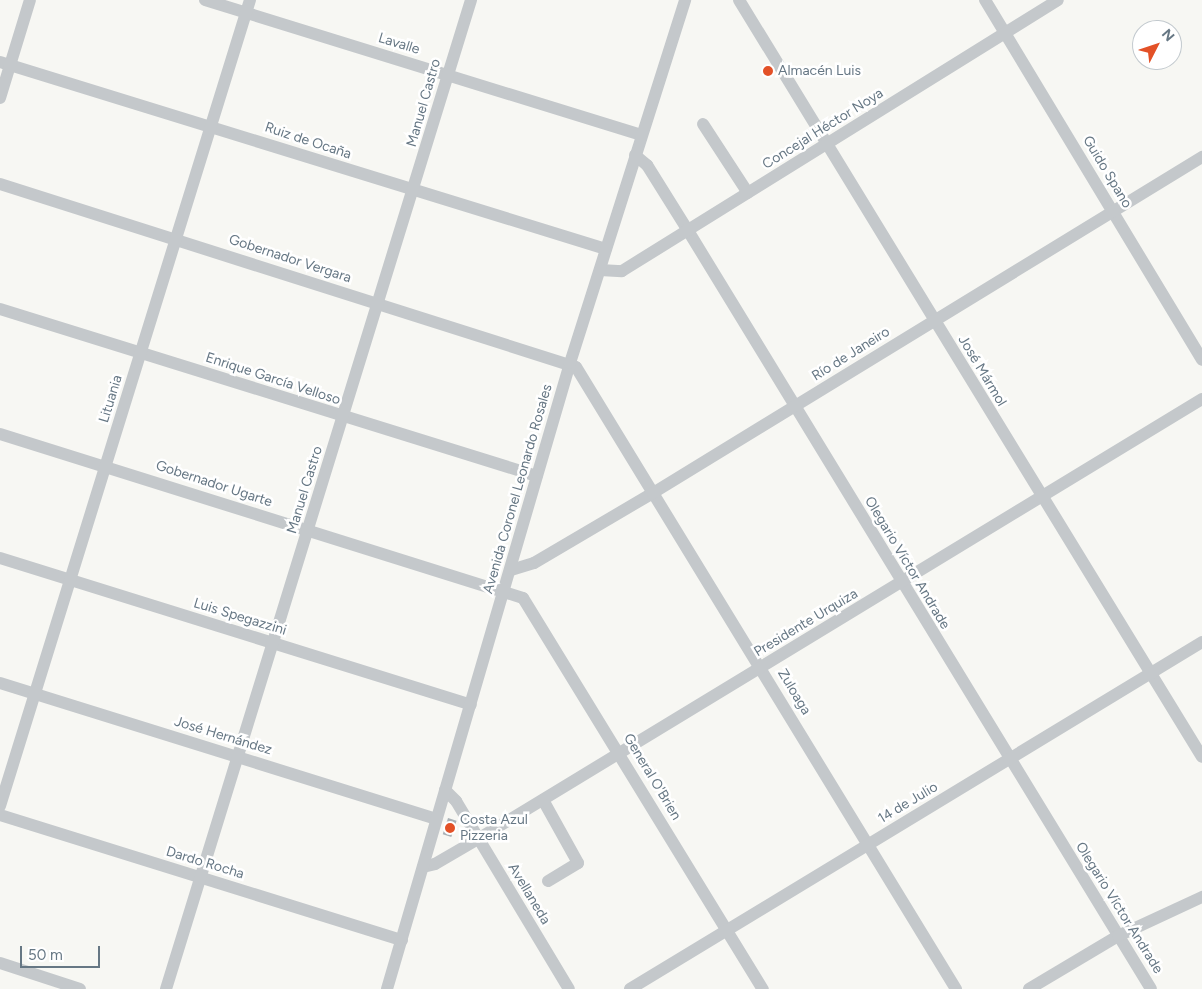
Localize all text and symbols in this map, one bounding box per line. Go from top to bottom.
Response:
north arrow [1132,20,1182,70]
text: N [1158,26,1178,45]
street label: Lavalle [376,30,422,58]
street label: Manuel Castro [403,57,445,149]
place label: Almacén Luis [778,63,861,79]
marker: Almacén Luis [762,65,774,77]
street label: Concejal Héctor Noya [760,85,886,173]
street label: Ruiz de Ocaña [263,119,353,163]
street label: Guido Spano [1079,133,1135,211]
street label: Gobernador Vergara [227,231,353,287]
street label: Río de Janeiro [809,323,893,385]
street label: José Mármol [954,332,1010,410]
street label: Enrique García Velloso [203,349,343,409]
street label: Lituania [96,373,126,425]
street label: Avenida Coronel Leonardo Rosales [480,382,556,596]
street label: Manuel Castro [284,444,326,536]
street label: Gobernador Ugarte [154,457,274,511]
street label: Olegario Víctor Andrade [861,494,953,632]
street label: Presidente Urquiza [751,585,861,661]
street label: Luis Spegazzini [192,595,288,639]
street label: Zuloaga [774,666,814,718]
street label: José Hernández [172,713,274,759]
street label: General O'Brien [620,731,684,823]
street label: 14 de Julio [875,779,941,827]
place label: Costa Azul Pizzeria [460,812,528,844]
marker: Costa Azul Pizzeria [444,822,456,834]
street label: Olegario Víctor Andrade [1072,839,1166,977]
street label: Dardo Rocha [164,843,246,883]
street label: Avellaneda [504,860,554,928]
scale bar [22,936,102,968]
text: 50 m [28,946,63,964]

